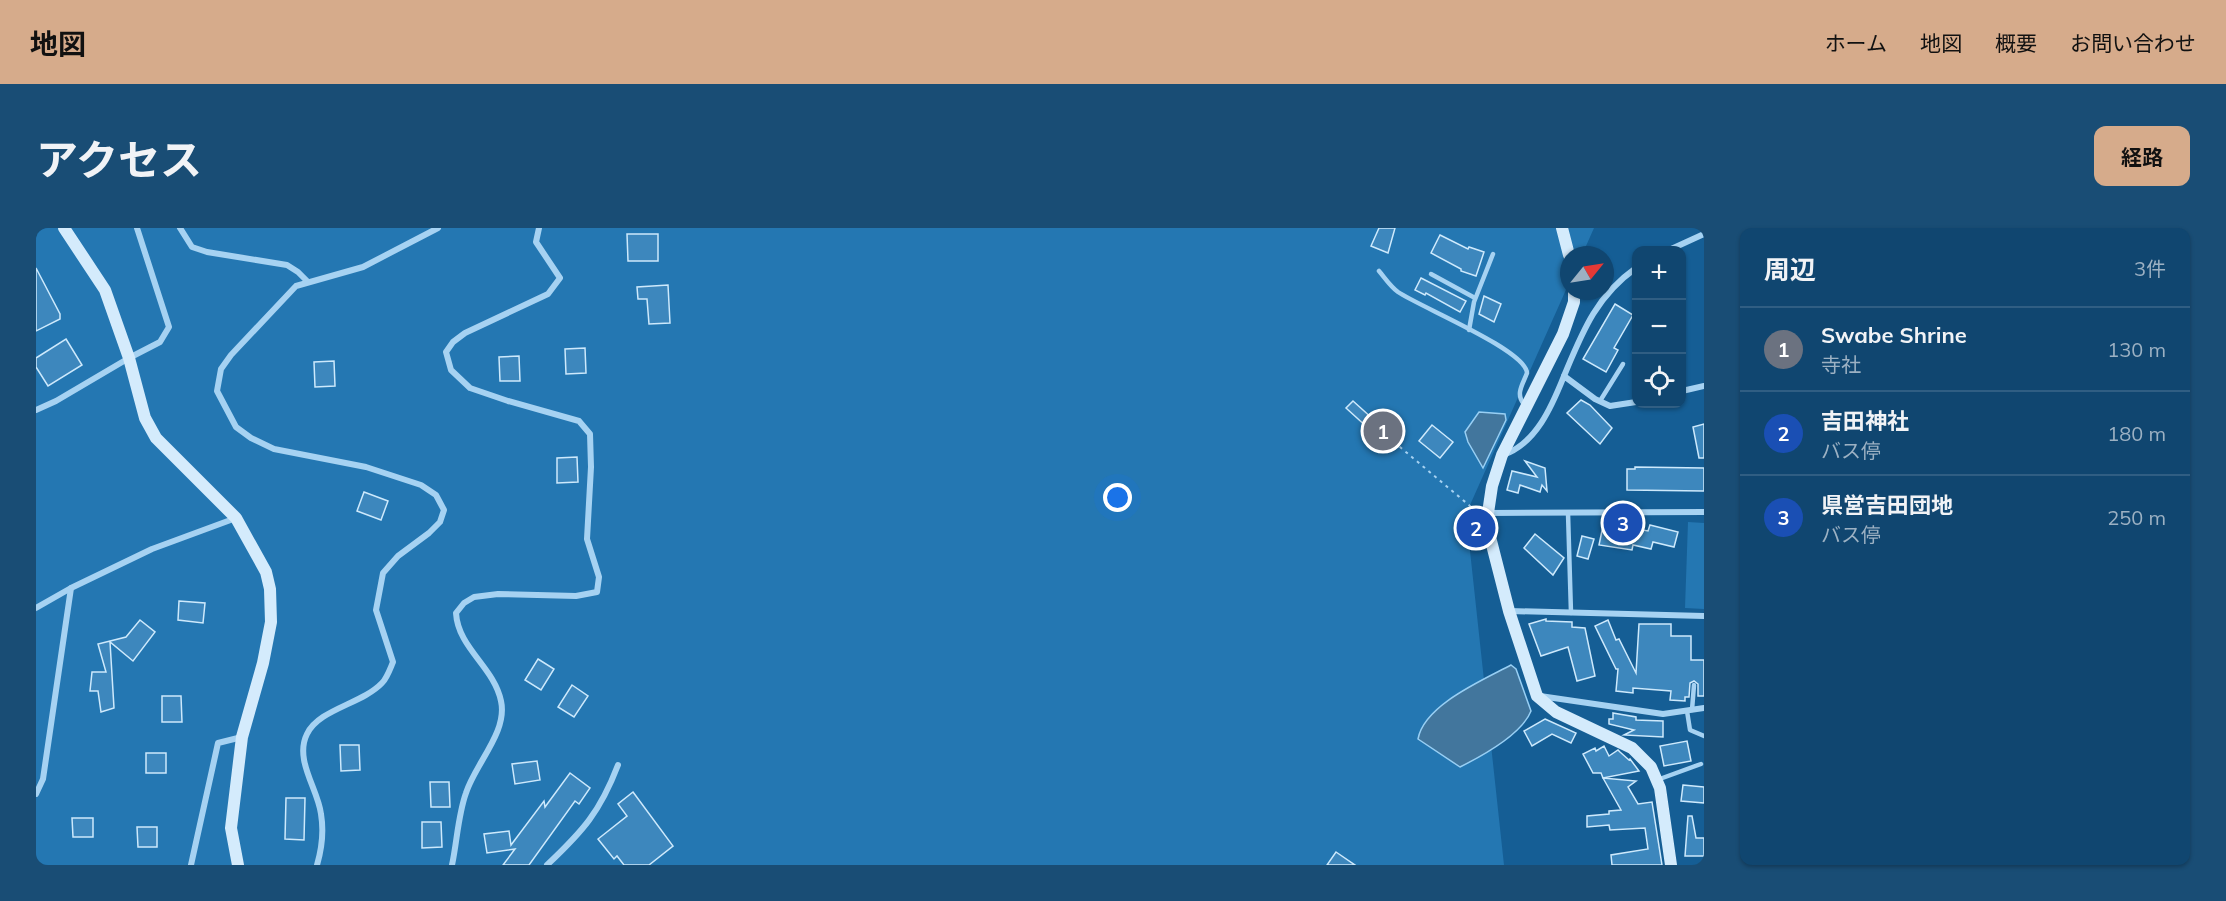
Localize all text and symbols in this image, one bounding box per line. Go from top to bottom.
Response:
text: 地図 [30,26,86,61]
text: ホーム [1825,30,1887,56]
text: 地図 [1920,30,1962,56]
text: 概要 [1995,30,2037,56]
text: お問い合わせ [2070,30,2196,56]
button: 経路 [2094,126,2190,186]
text: アクセス [36,133,202,186]
north arrow [1560,246,1614,300]
map controls [1632,246,1686,408]
button: + [1632,246,1686,300]
text: 周辺 [1764,253,1816,286]
text: 3件 [2134,256,2166,281]
button: − [1632,300,1686,354]
text: Swabe Shrine [1821,321,1967,349]
text: 1 [1778,337,1790,362]
text: 130 m [2107,337,2166,362]
text: 寺社 [1821,352,1861,377]
button: locate [1632,354,1686,408]
text: 吉田神社 [1821,407,1909,435]
pin: 1 [1364,408,1402,454]
text: 2 [1778,421,1790,446]
text: 180 m [2107,421,2166,446]
text: バス停 [1821,438,1881,463]
your location [1103,483,1132,512]
text: 県営吉田団地 [1821,491,1953,519]
pin: 3 [1604,500,1642,546]
text: 3 [1778,505,1790,530]
text: 250 m [2107,505,2166,530]
pin: 2 [1456,506,1496,550]
text: バス停 [1821,522,1881,547]

